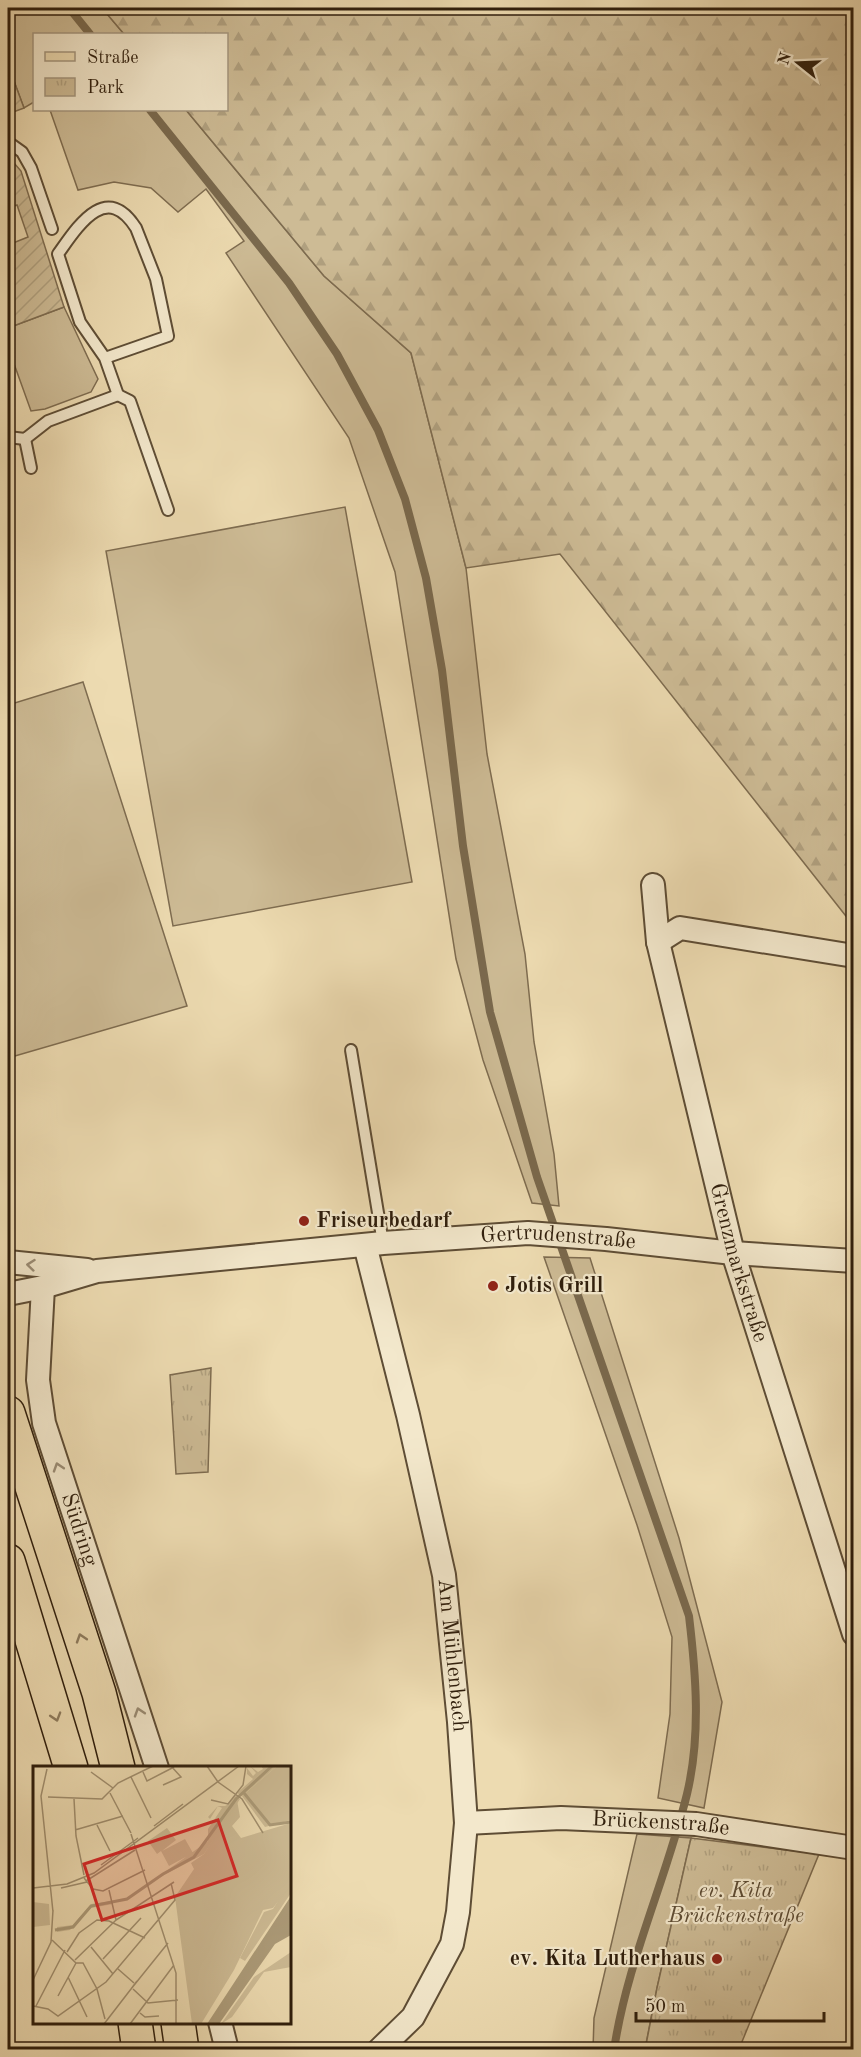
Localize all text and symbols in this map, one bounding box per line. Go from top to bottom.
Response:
legend [33,33,228,111]
north arrow [768,33,828,93]
text: Straße [87,49,138,67]
text: N [776,50,795,67]
text: Park [87,79,124,97]
street label: Grenzmarkstraße [706,1181,772,1345]
place label: Friseurbedarf [316,1210,452,1232]
marker: Friseurbedarf [297,1214,311,1228]
street label: Gertrudenstraße [480,1222,637,1253]
one-way arrow [27,1259,36,1271]
place label: Jotis Grill [505,1275,604,1297]
marker: Jotis Grill [486,1279,500,1293]
one-way arrow [53,1462,66,1473]
street label: Südring [57,1490,101,1569]
street label: Am Mühlenbach [433,1577,471,1733]
one-way arrow [76,1633,88,1644]
one-way arrow [133,1707,146,1718]
one-way arrow [49,1711,61,1722]
inset map [33,1766,291,2024]
street label: Brückenstraße [591,1808,731,1840]
park label: ev. Kita Brückenstraße [667,1880,804,1927]
place label: ev. Kita Lutherhaus [510,1948,705,1970]
marker: ev. Kita Lutherhaus [710,1952,724,1966]
scale bar [636,1985,824,2023]
text: 50 m [645,1998,685,2016]

